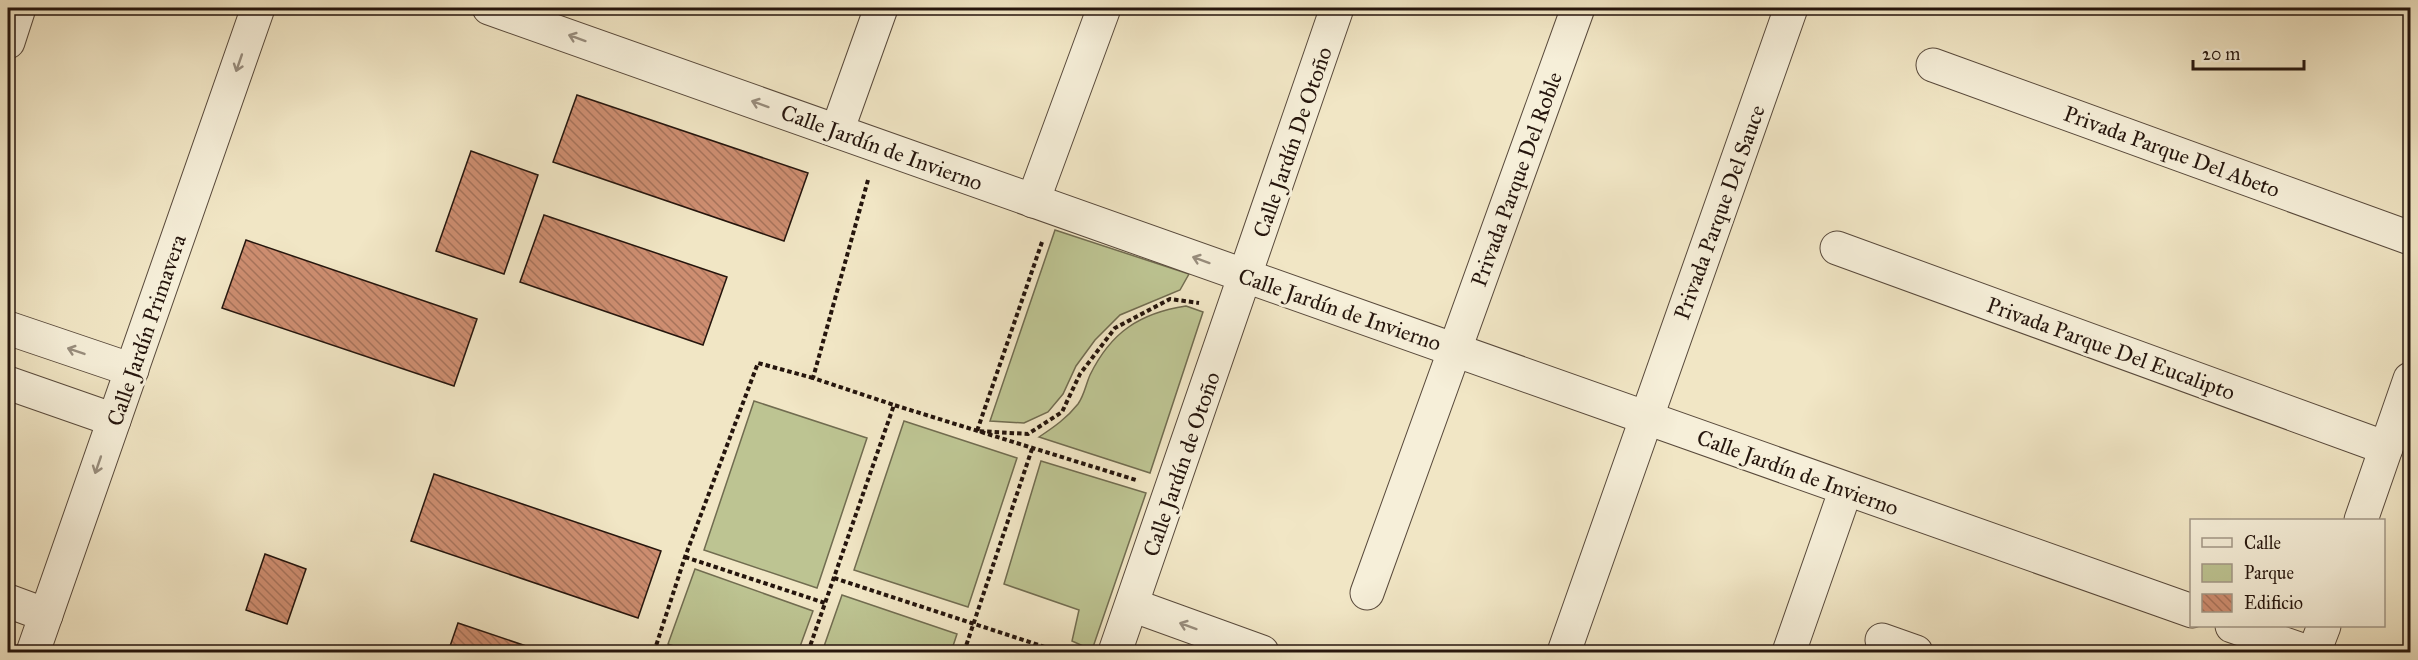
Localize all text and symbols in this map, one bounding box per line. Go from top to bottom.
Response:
one-way arrow [568,32,586,43]
scale bar [2193,33,2304,71]
street label: Calle Jardín De Otoño [1247,43,1338,241]
text: 20 m [2202,43,2240,65]
one-way arrow [233,53,244,72]
street label: Privada Parque Del Roble [1465,68,1568,290]
one-way arrow [751,97,770,108]
street label: Calle Jardín de Invierno [777,98,986,197]
street label: Privada Parque Del Abeto [2060,100,2284,203]
street label: Privada Parque Del Sauce [1668,101,1771,323]
street label: Calle Jardín Primavera [101,230,192,430]
one-way arrow [1192,254,1211,265]
street label: Calle Jardín de Invierno [1235,262,1445,357]
street label: Privada Parque Del Eucalipto [1983,291,2239,406]
one-way arrow [67,345,86,356]
street label: Calle Jardín de Otoño [1137,368,1226,560]
street label: Calle Jardín de Invierno [1693,423,1902,522]
one-way arrow [92,455,103,474]
legend [2190,519,2385,627]
text: Calle [2244,532,2281,554]
text: Parque [2244,562,2294,585]
text: Edificio [2244,592,2303,614]
one-way arrow [1179,619,1197,630]

